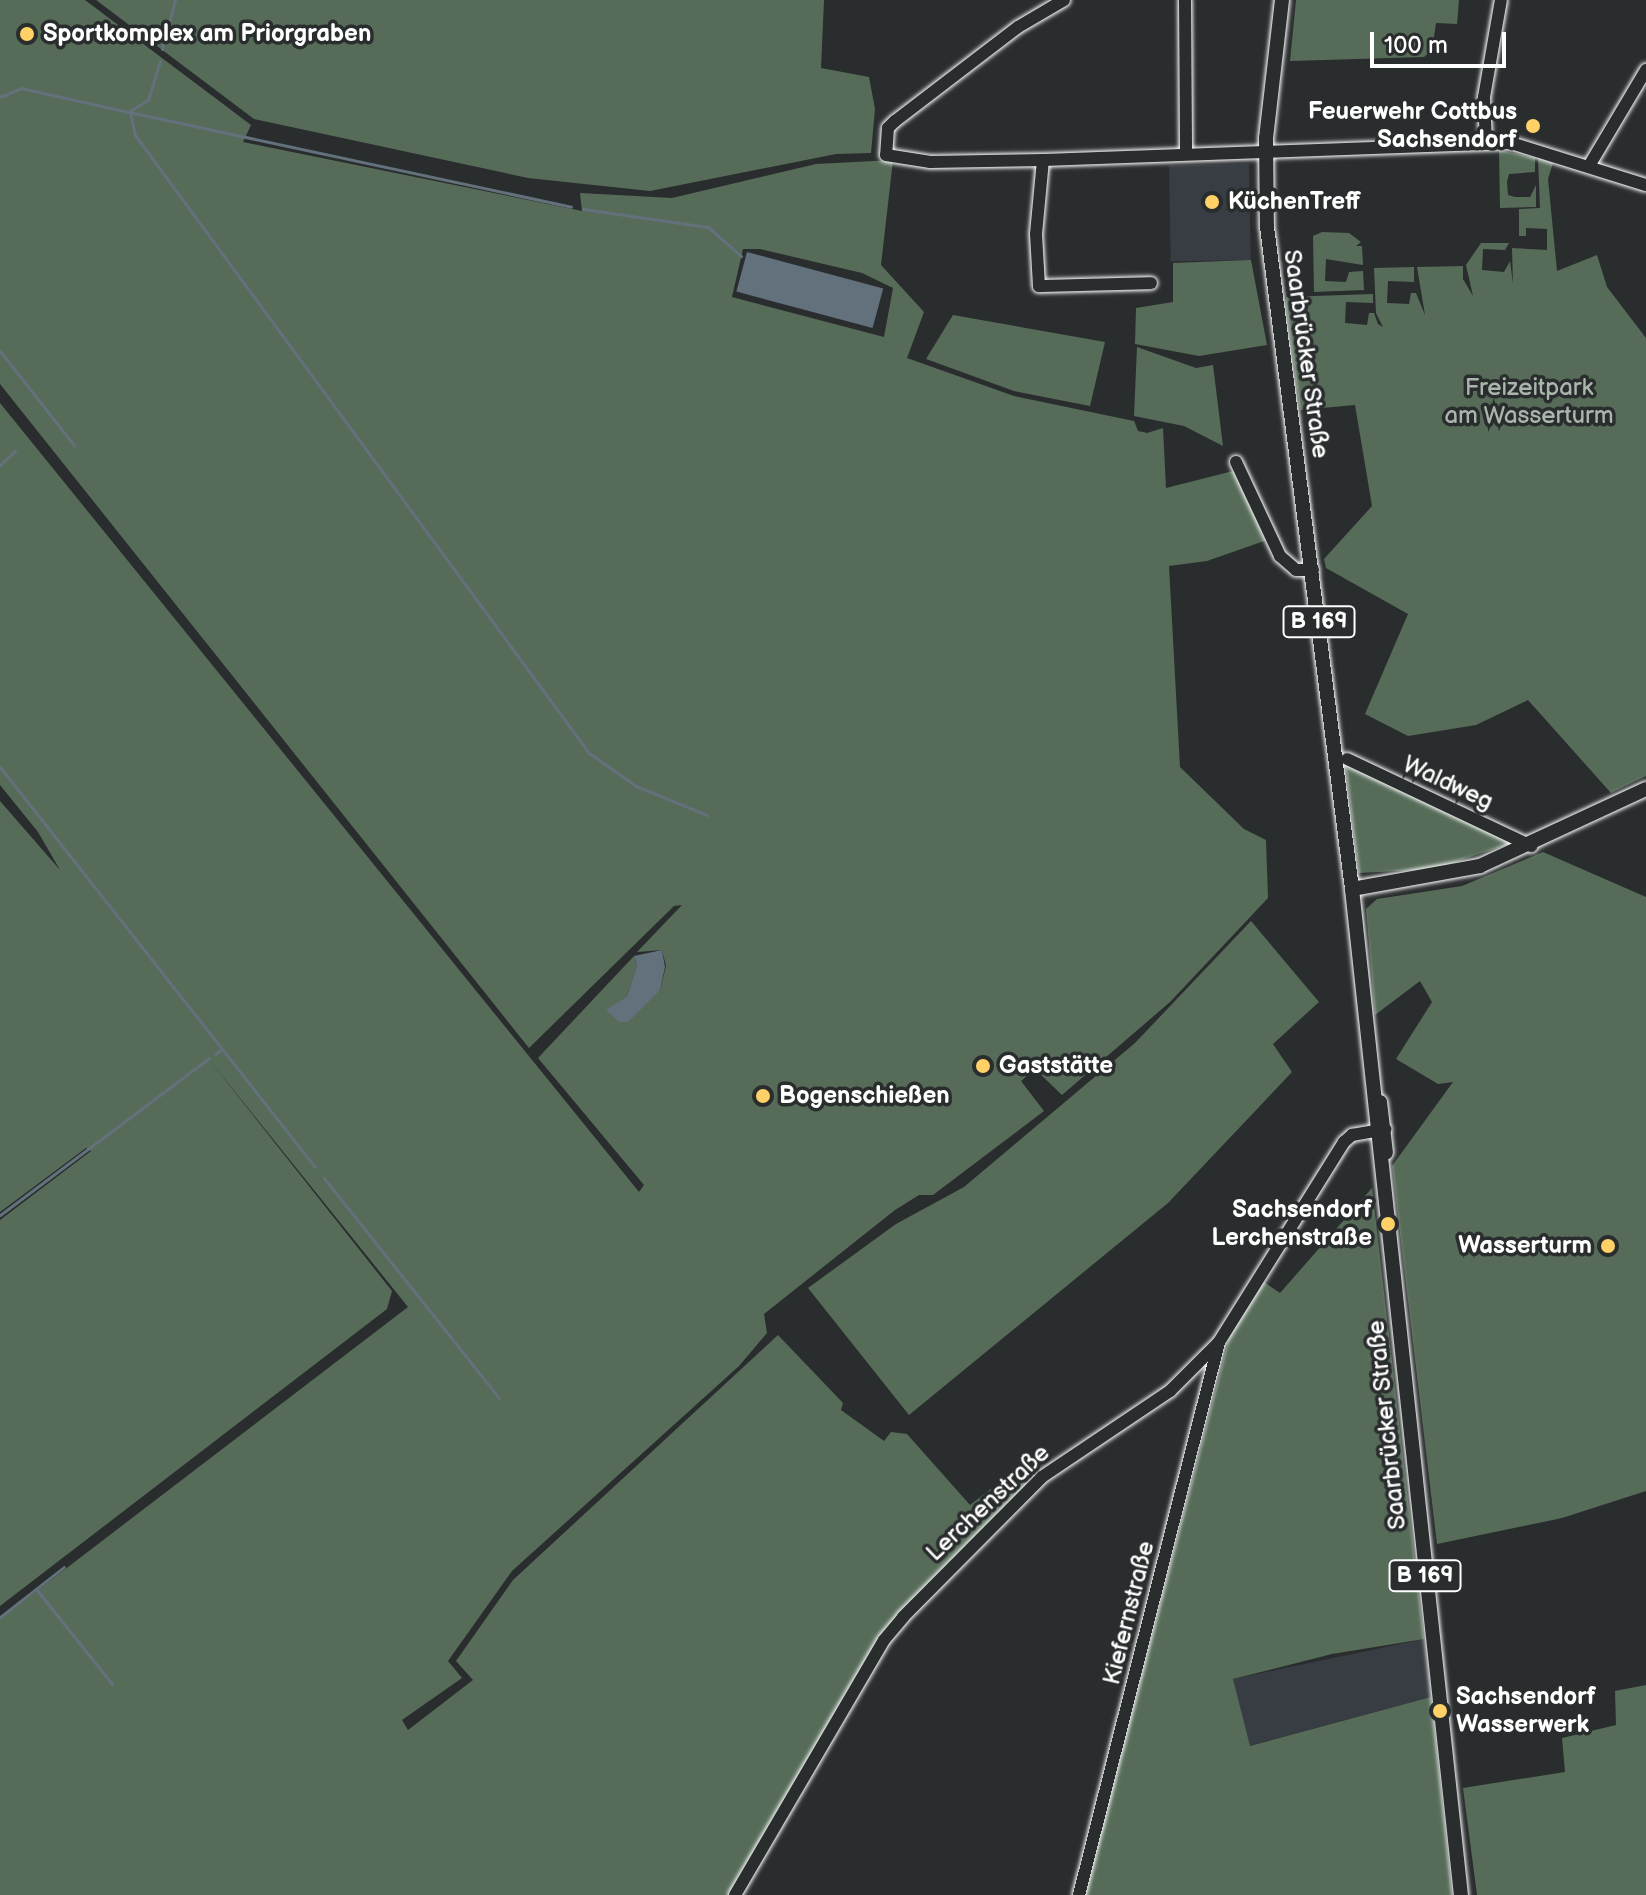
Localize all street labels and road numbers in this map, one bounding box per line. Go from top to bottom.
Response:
street label: Saarbrücker Straße [1277,248,1335,460]
road number: B 169 [1281,604,1357,640]
street label: Waldweg [1398,750,1498,816]
street label: Saarbrücker Straße [1362,1319,1412,1531]
street label: Lerchenstraße [920,1439,1056,1567]
street label: Kiefernstraße [1097,1538,1161,1688]
road number: B 169 [1387,1558,1463,1594]

